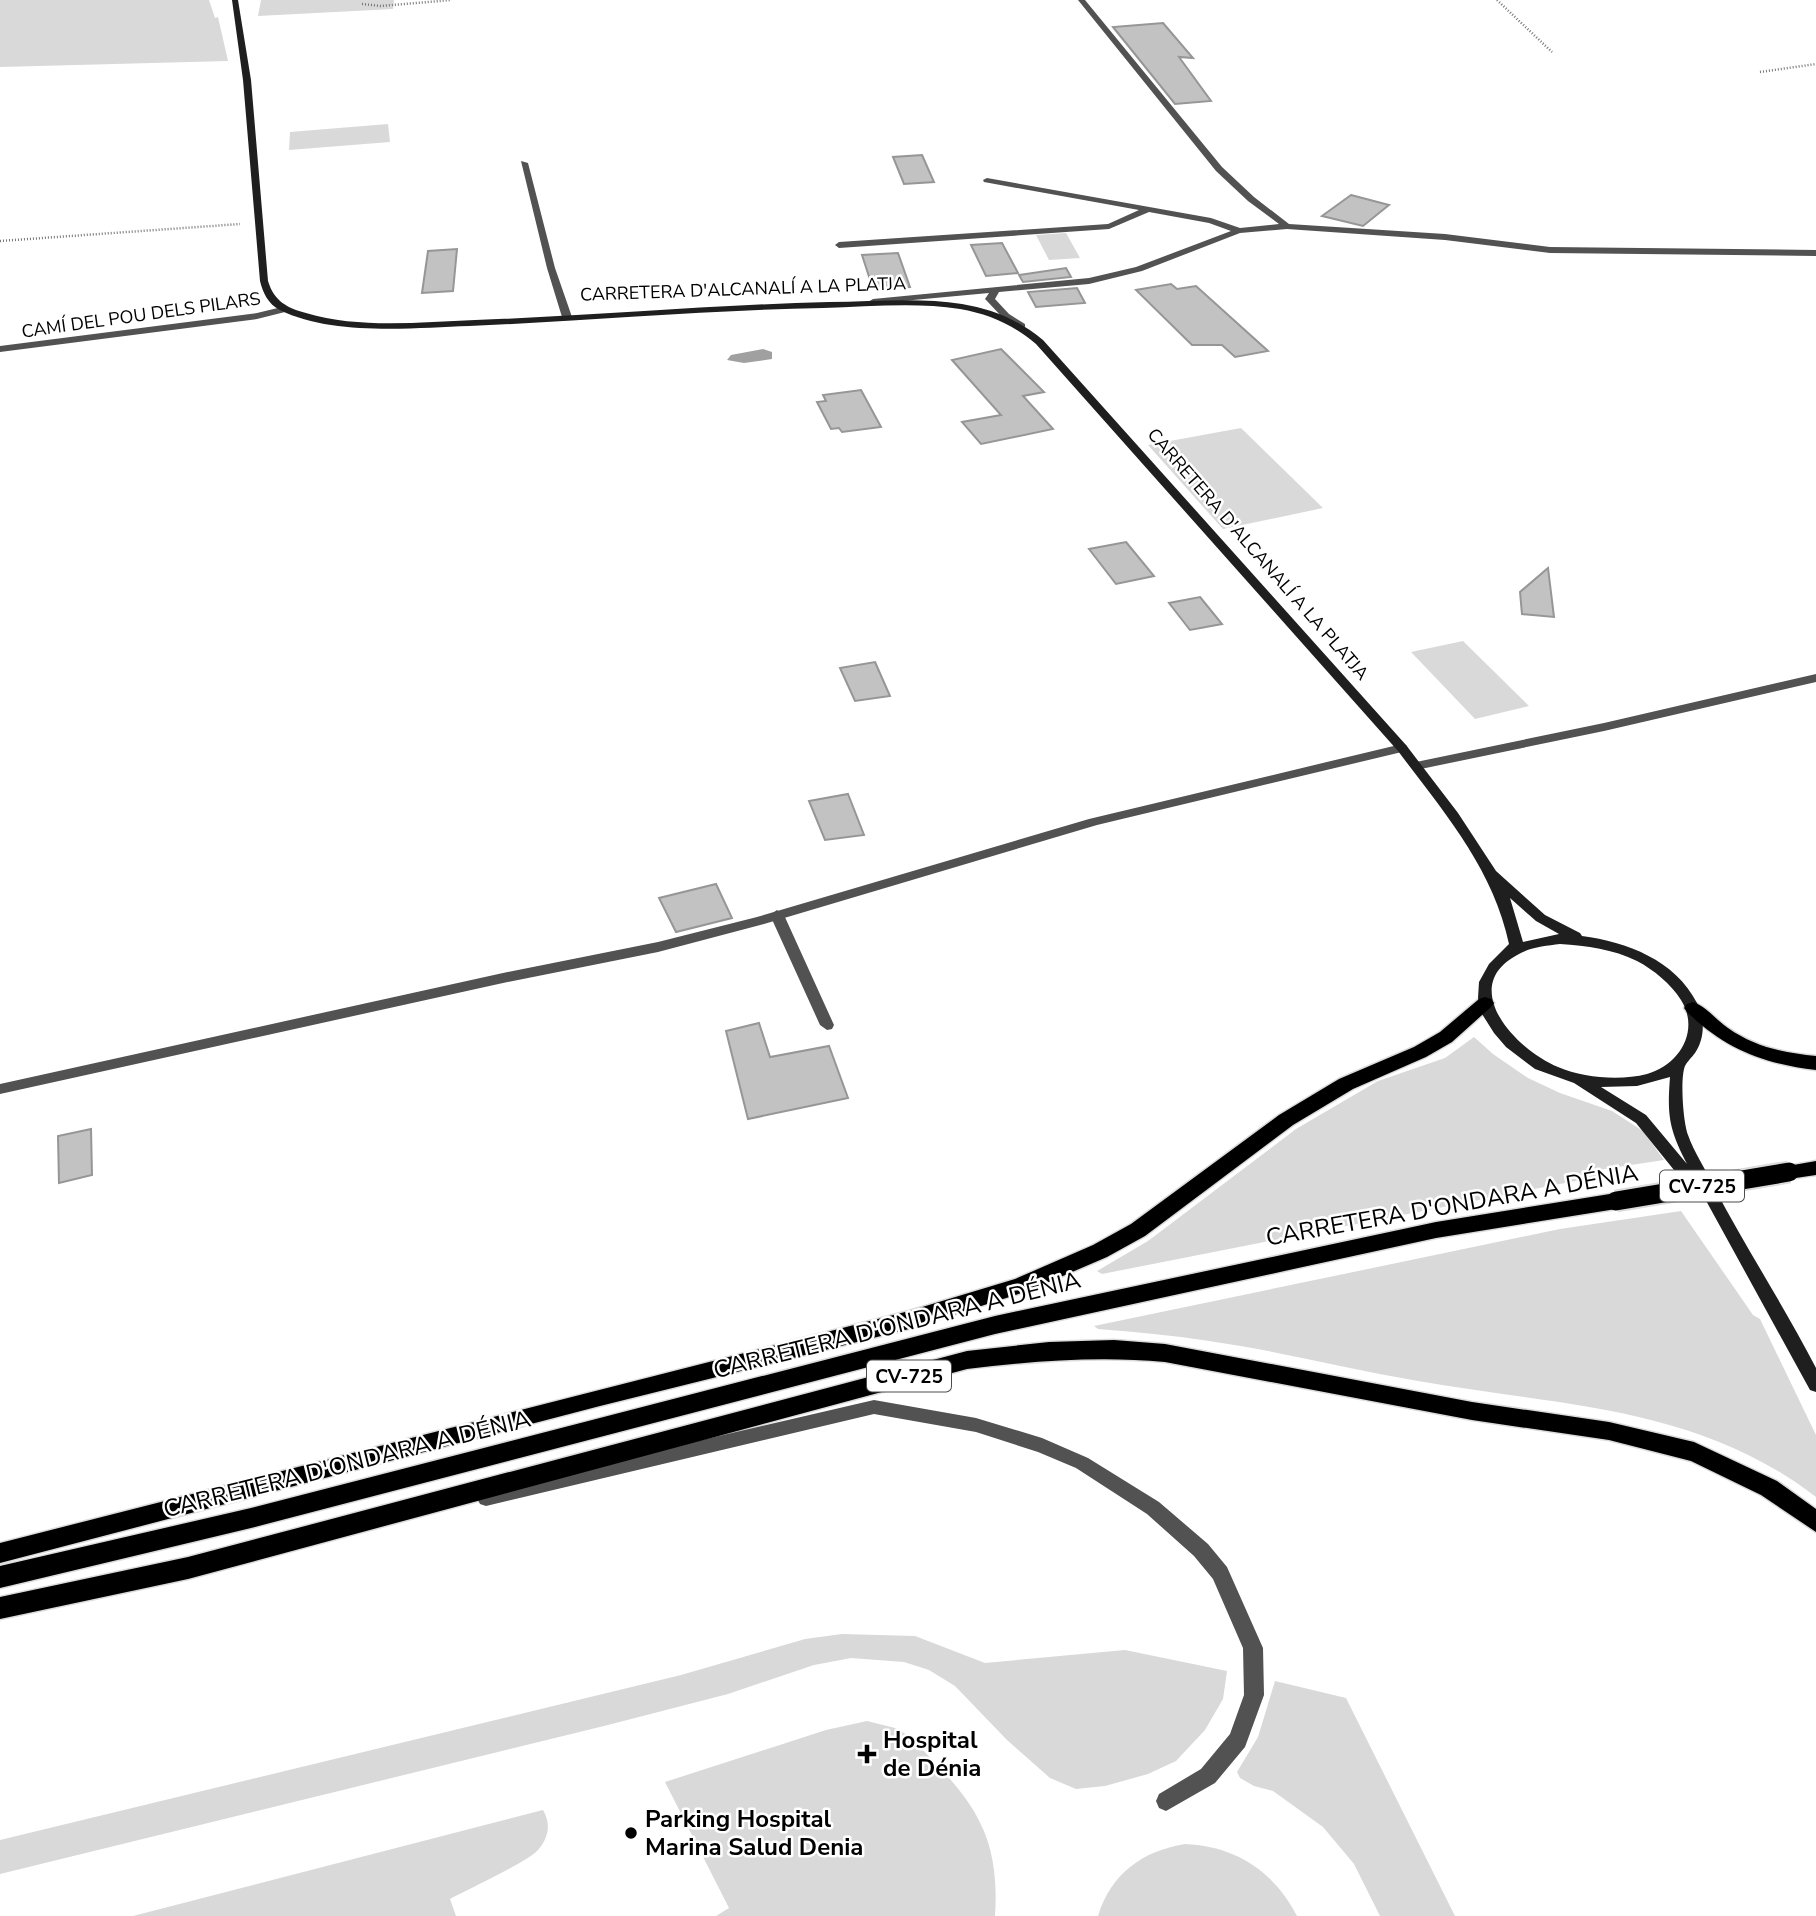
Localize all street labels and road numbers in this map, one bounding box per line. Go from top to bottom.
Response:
street label: CARRETERA D'ALCANALÍ A LA PLATJA [580,271,906,307]
street label: CAMÍ DEL POU DELS PILARS [20,286,262,344]
street label: CARRETERA D'ALCANALÍ A LA PLATJA [1142,423,1374,685]
street label: CARRETERA D'ONDARA A DÉNIA [1263,1156,1641,1254]
road number: CV-725 [1660,1170,1744,1202]
street label: CARRETERA D'ONDARA A DÉNIA [710,1264,1084,1386]
road number: CV-725 [867,1360,951,1392]
street label: CARRETERA D'ONDARA A DÉNIA [160,1403,534,1525]

